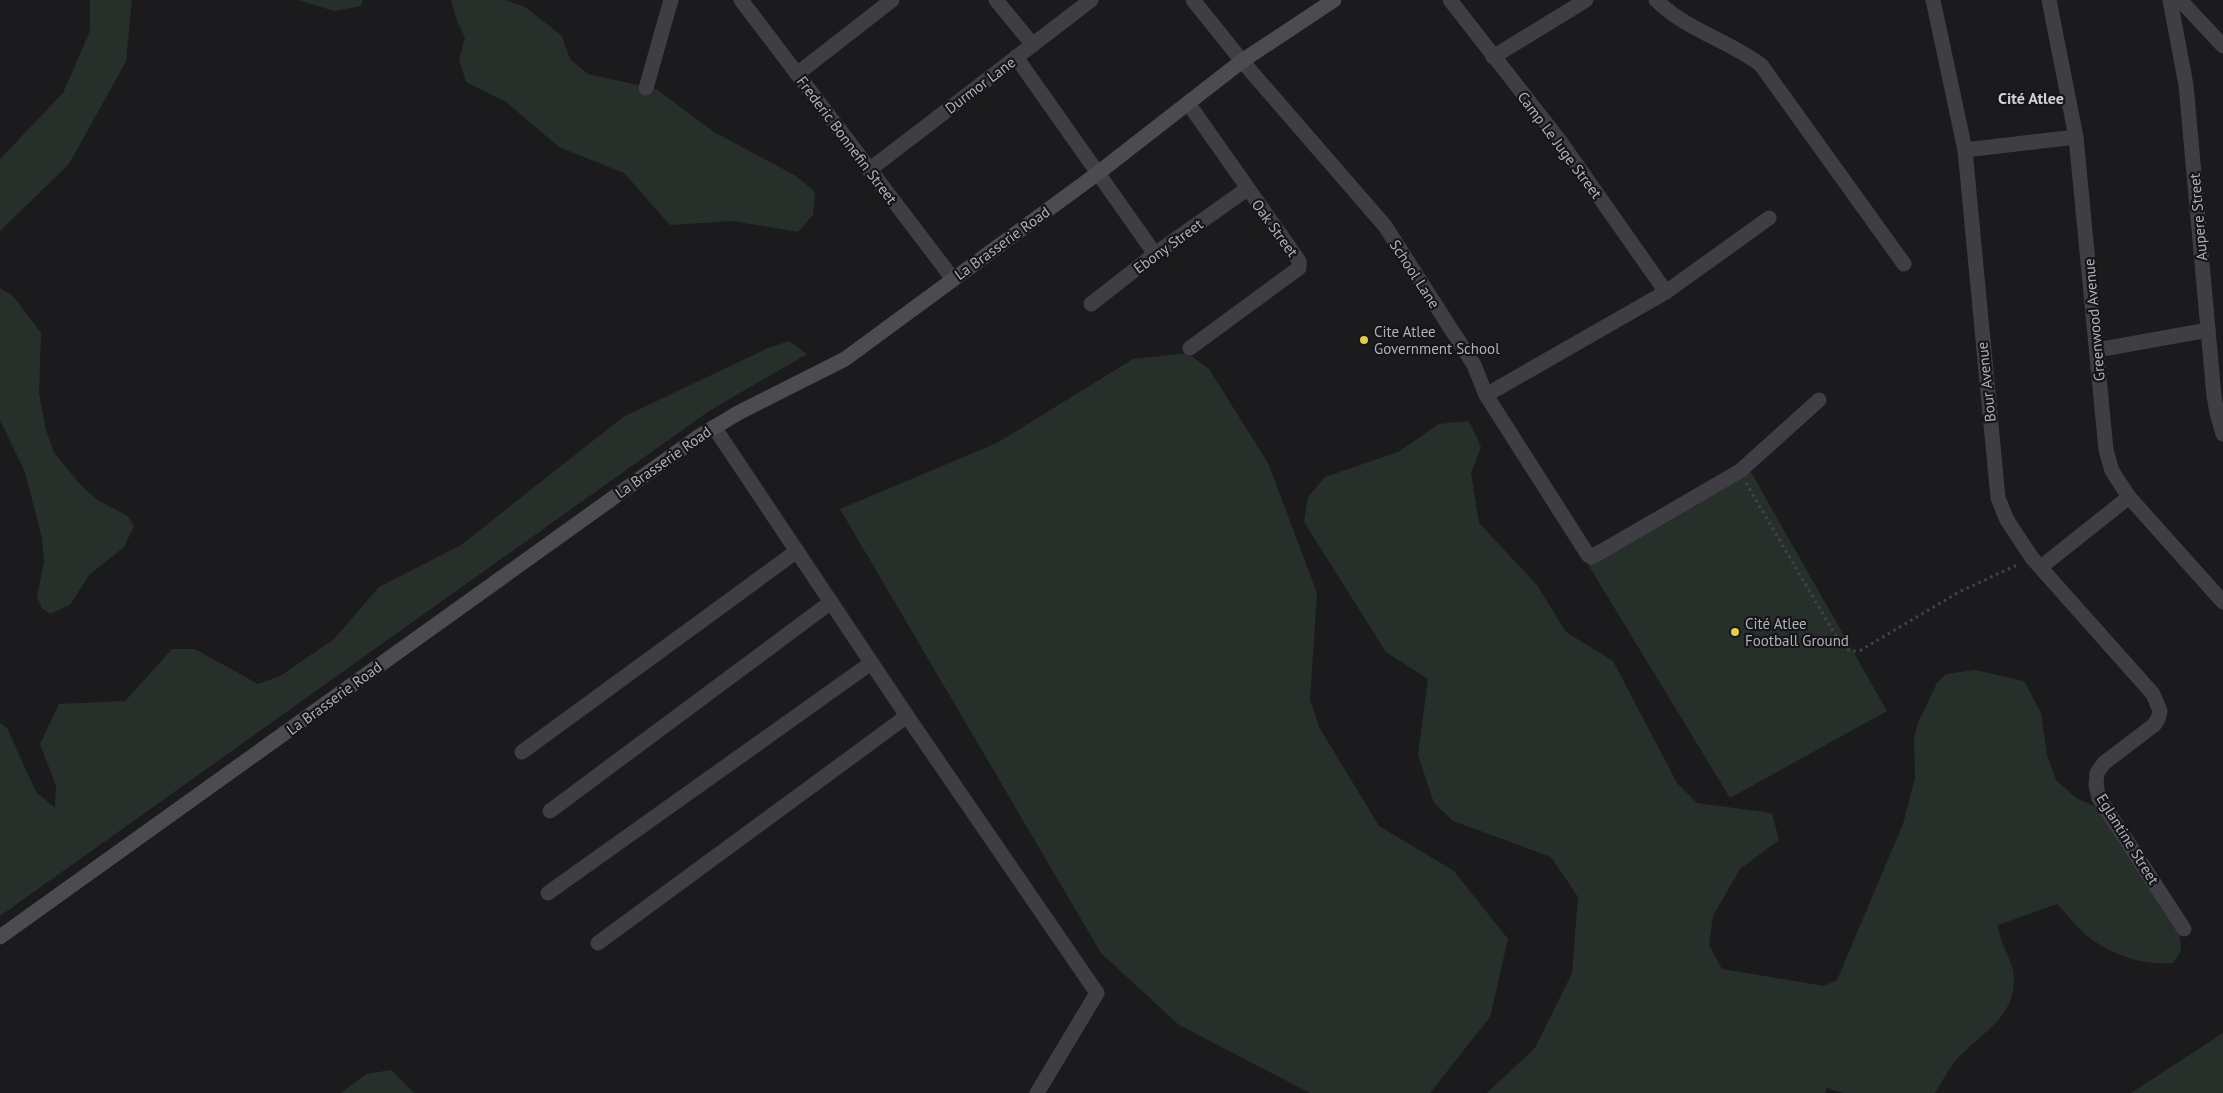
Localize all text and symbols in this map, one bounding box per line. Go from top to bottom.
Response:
street label: Durmor Lane [941,52,1019,118]
street label: Frederic Bonnefin Street [793,72,901,208]
street label: Camp Le Juge Street [1514,88,1606,202]
district label: Cité Atlee [1998,88,2064,108]
street label: Aupere Street [2185,173,2211,261]
street label: Oak Street [1248,195,1302,261]
street label: La Brasserie Road [951,202,1053,284]
street label: Ebony Street [1130,214,1206,278]
street label: School Lane [1386,236,1444,312]
street label: Greenwood Avenue [2079,258,2109,382]
place label: Cite Atlee Government School [1374,322,1500,358]
marker: Cite Atlee Government School [1358,334,1370,346]
street label: Bour Avenue [1972,341,2000,423]
street label: La Brasserie Road [611,422,715,502]
place label: Cité Atlee Football Ground [1745,614,1849,650]
marker: Cité Atlee Football Ground [1729,626,1741,638]
street label: La Brasserie Road [283,657,385,739]
street label: Eglantine Street [2093,790,2163,888]

